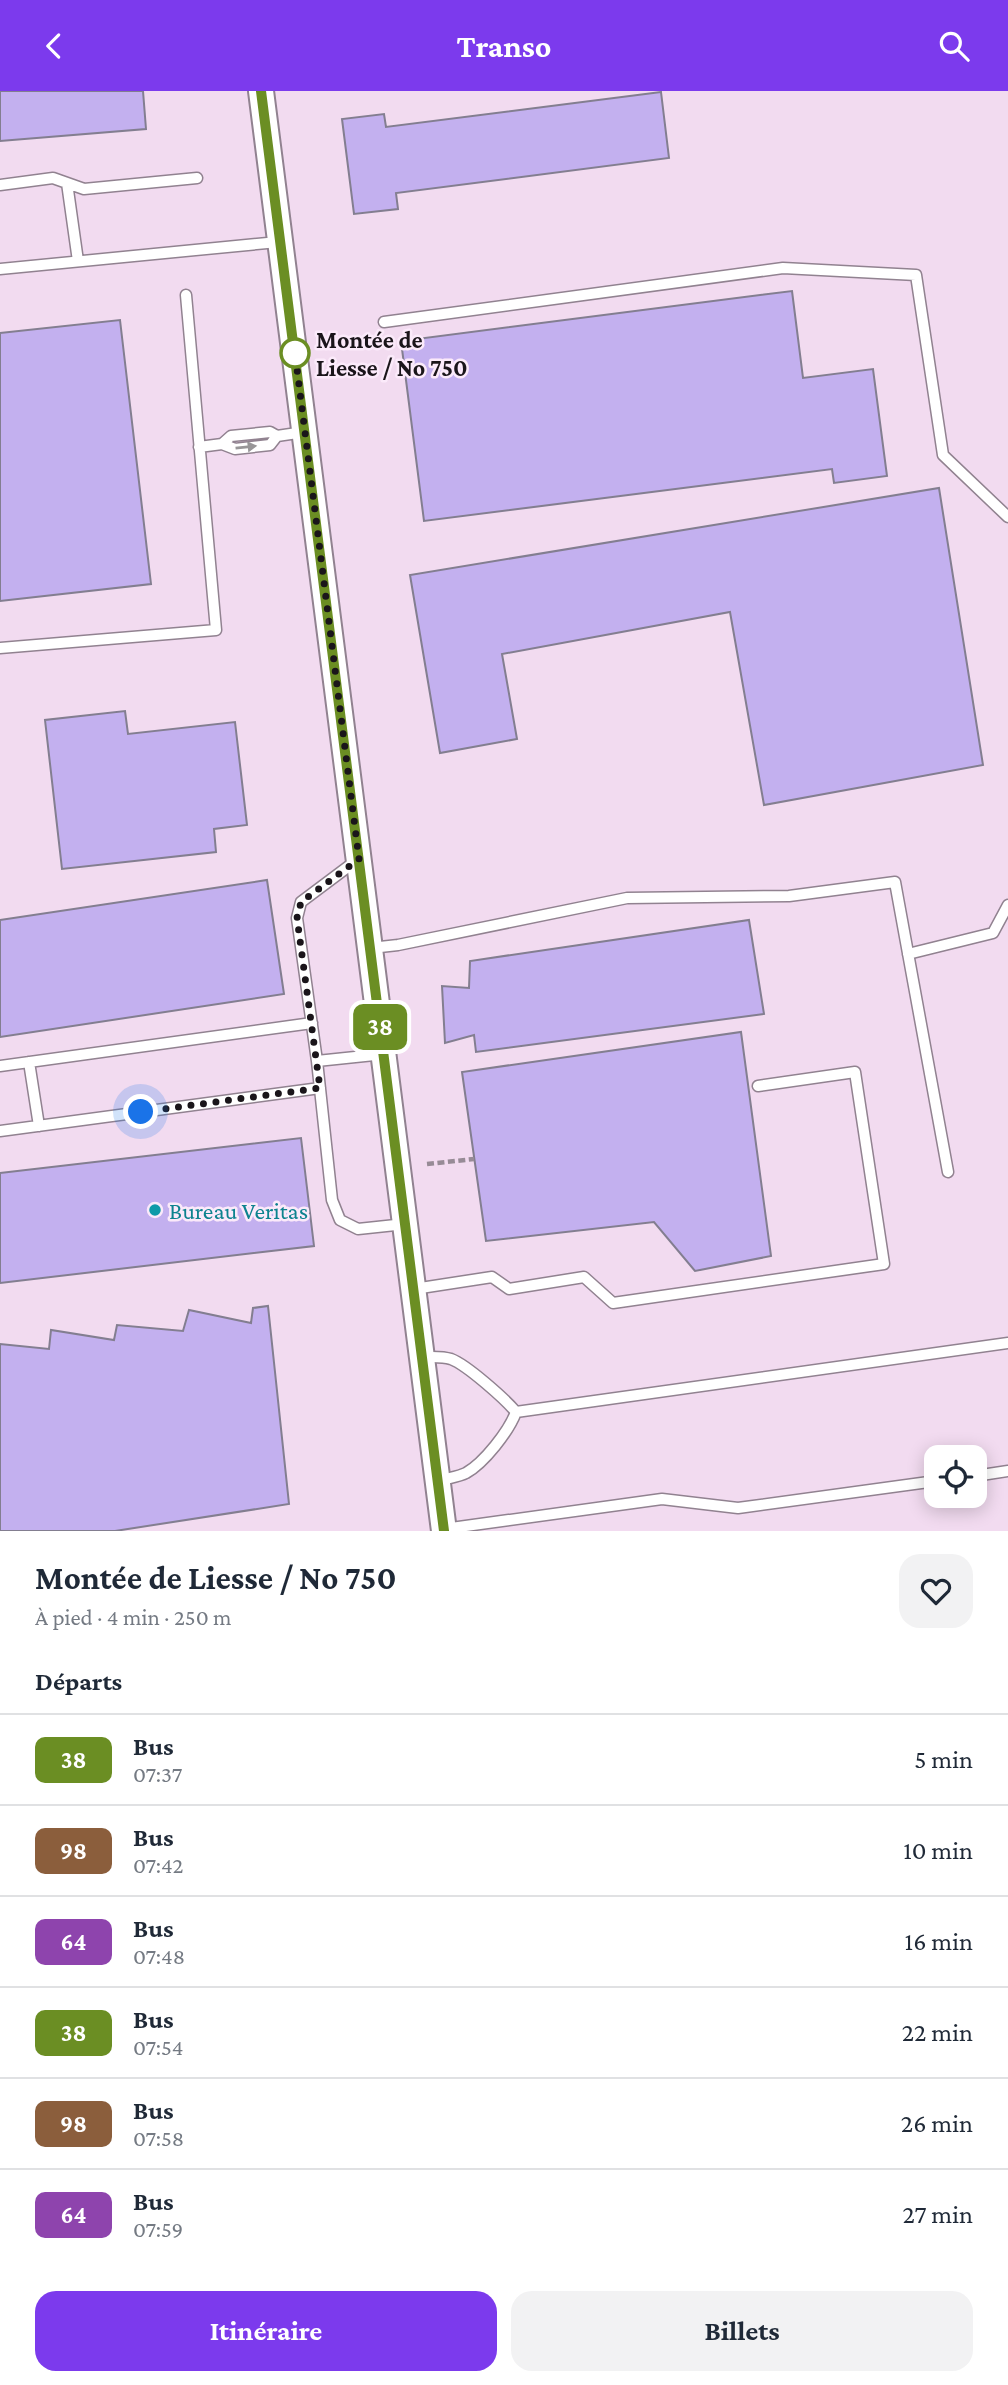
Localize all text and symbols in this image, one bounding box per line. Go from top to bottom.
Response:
icon: back [35,27,73,65]
icon: search [935,27,973,65]
text: Transo [457,28,551,64]
place label: Montée de Liesse / No 750 [316,326,468,381]
marker: Montée de Liesse / No 750 [280,338,310,368]
one-way arrow [235,441,257,452]
line badge: 38 [348,1004,412,1050]
text: 38 [367,1013,393,1040]
your location [123,1094,158,1129]
place label: Bureau Veritas [169,1197,308,1224]
marker: Bureau Veritas [147,1202,163,1218]
map controls [924,1445,987,1508]
button: locate [924,1445,987,1508]
button: heart [899,1554,973,1628]
text: Montée de Liesse / No 750 [35,1559,396,1596]
text: À pied · 4 min · 250 m [35,1604,232,1630]
text: Départs [35,1667,122,1696]
text: Bus [133,1732,174,1761]
text: 5 min [914,1745,973,1774]
text: 38 [61,1746,86,1773]
text: 07:37 [133,1761,182,1787]
text: Bus [133,1823,174,1852]
text: 10 min [903,1836,973,1865]
text: 98 [60,1837,87,1864]
text: 07:42 [133,1852,183,1878]
text: Bus [133,1914,174,1943]
text: 16 min [905,1927,973,1956]
text: 64 [60,1928,87,1955]
text: 07:48 [133,1943,185,1969]
text: Bus [133,2005,174,2034]
text: 22 min [902,2018,973,2047]
text: 38 [61,2019,86,2046]
text: 07:54 [133,2034,184,2060]
text: Bus [133,2096,174,2125]
text: 26 min [901,2109,973,2138]
text: 98 [60,2110,87,2137]
text: 07:58 [133,2125,184,2151]
text: Bus [133,2187,174,2216]
text: 27 min [902,2200,973,2229]
text: 64 [60,2201,87,2228]
text: 07:59 [133,2216,183,2242]
button: Itinéraire [35,2291,497,2371]
button: Billets [511,2291,973,2371]

